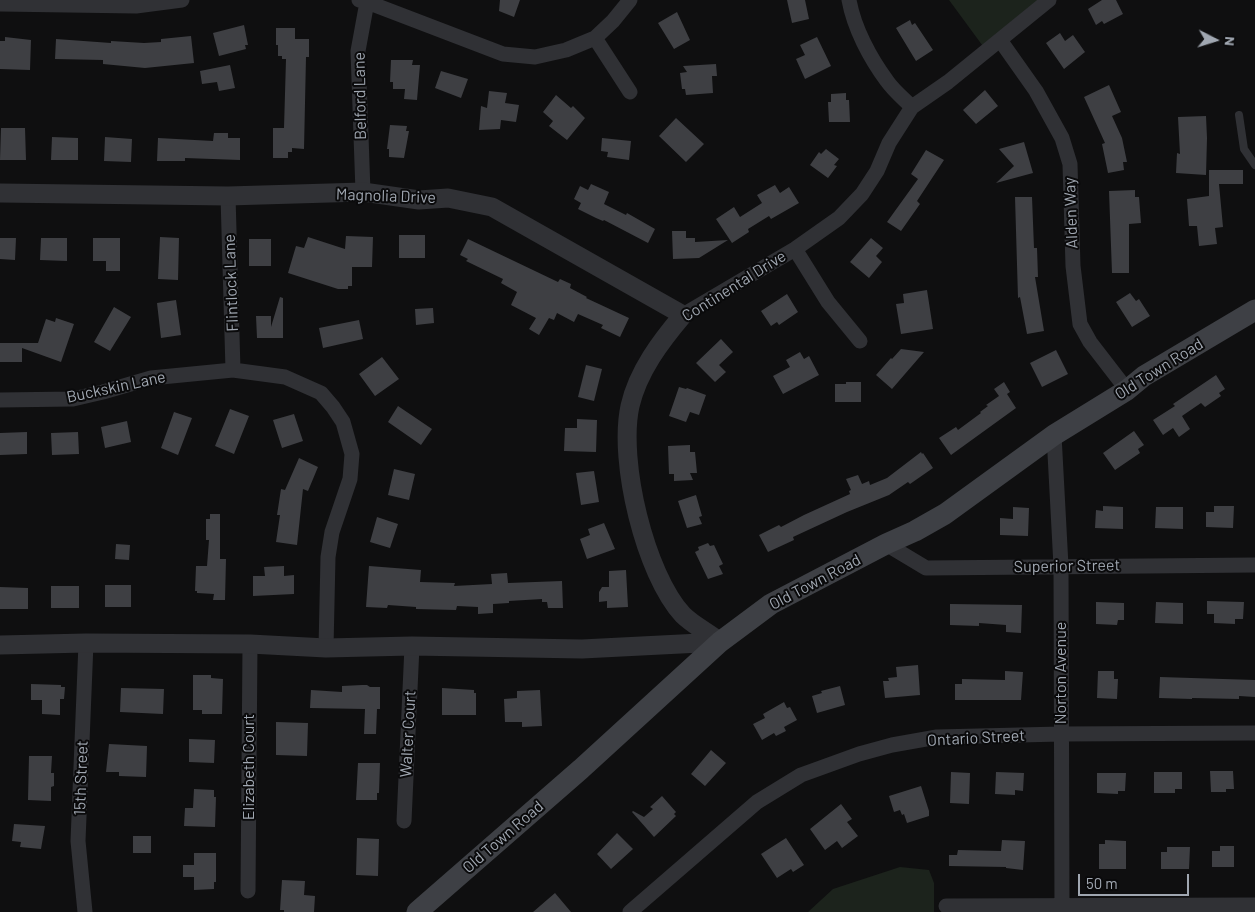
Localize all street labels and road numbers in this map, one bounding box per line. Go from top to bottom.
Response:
street label: Belford Lane [350,52,370,140]
street label: Alden Way [1060,177,1082,249]
street label: Magnolia Drive [336,185,436,207]
street label: Flintlock Lane [220,234,242,332]
street label: Continental Drive [678,246,790,326]
street label: Old Town Road [1111,334,1207,404]
street label: Buckskin Lane [65,367,167,407]
street label: Old Town Road [766,550,864,614]
street label: Superior Street [1014,555,1120,577]
street label: Norton Avenue [1051,622,1071,724]
street label: Walter Court [396,690,420,778]
street label: Elizabeth Court [239,714,259,820]
street label: Ontario Street [927,726,1025,750]
street label: 15th Street [70,740,92,816]
street label: Old Town Road [459,797,547,877]

